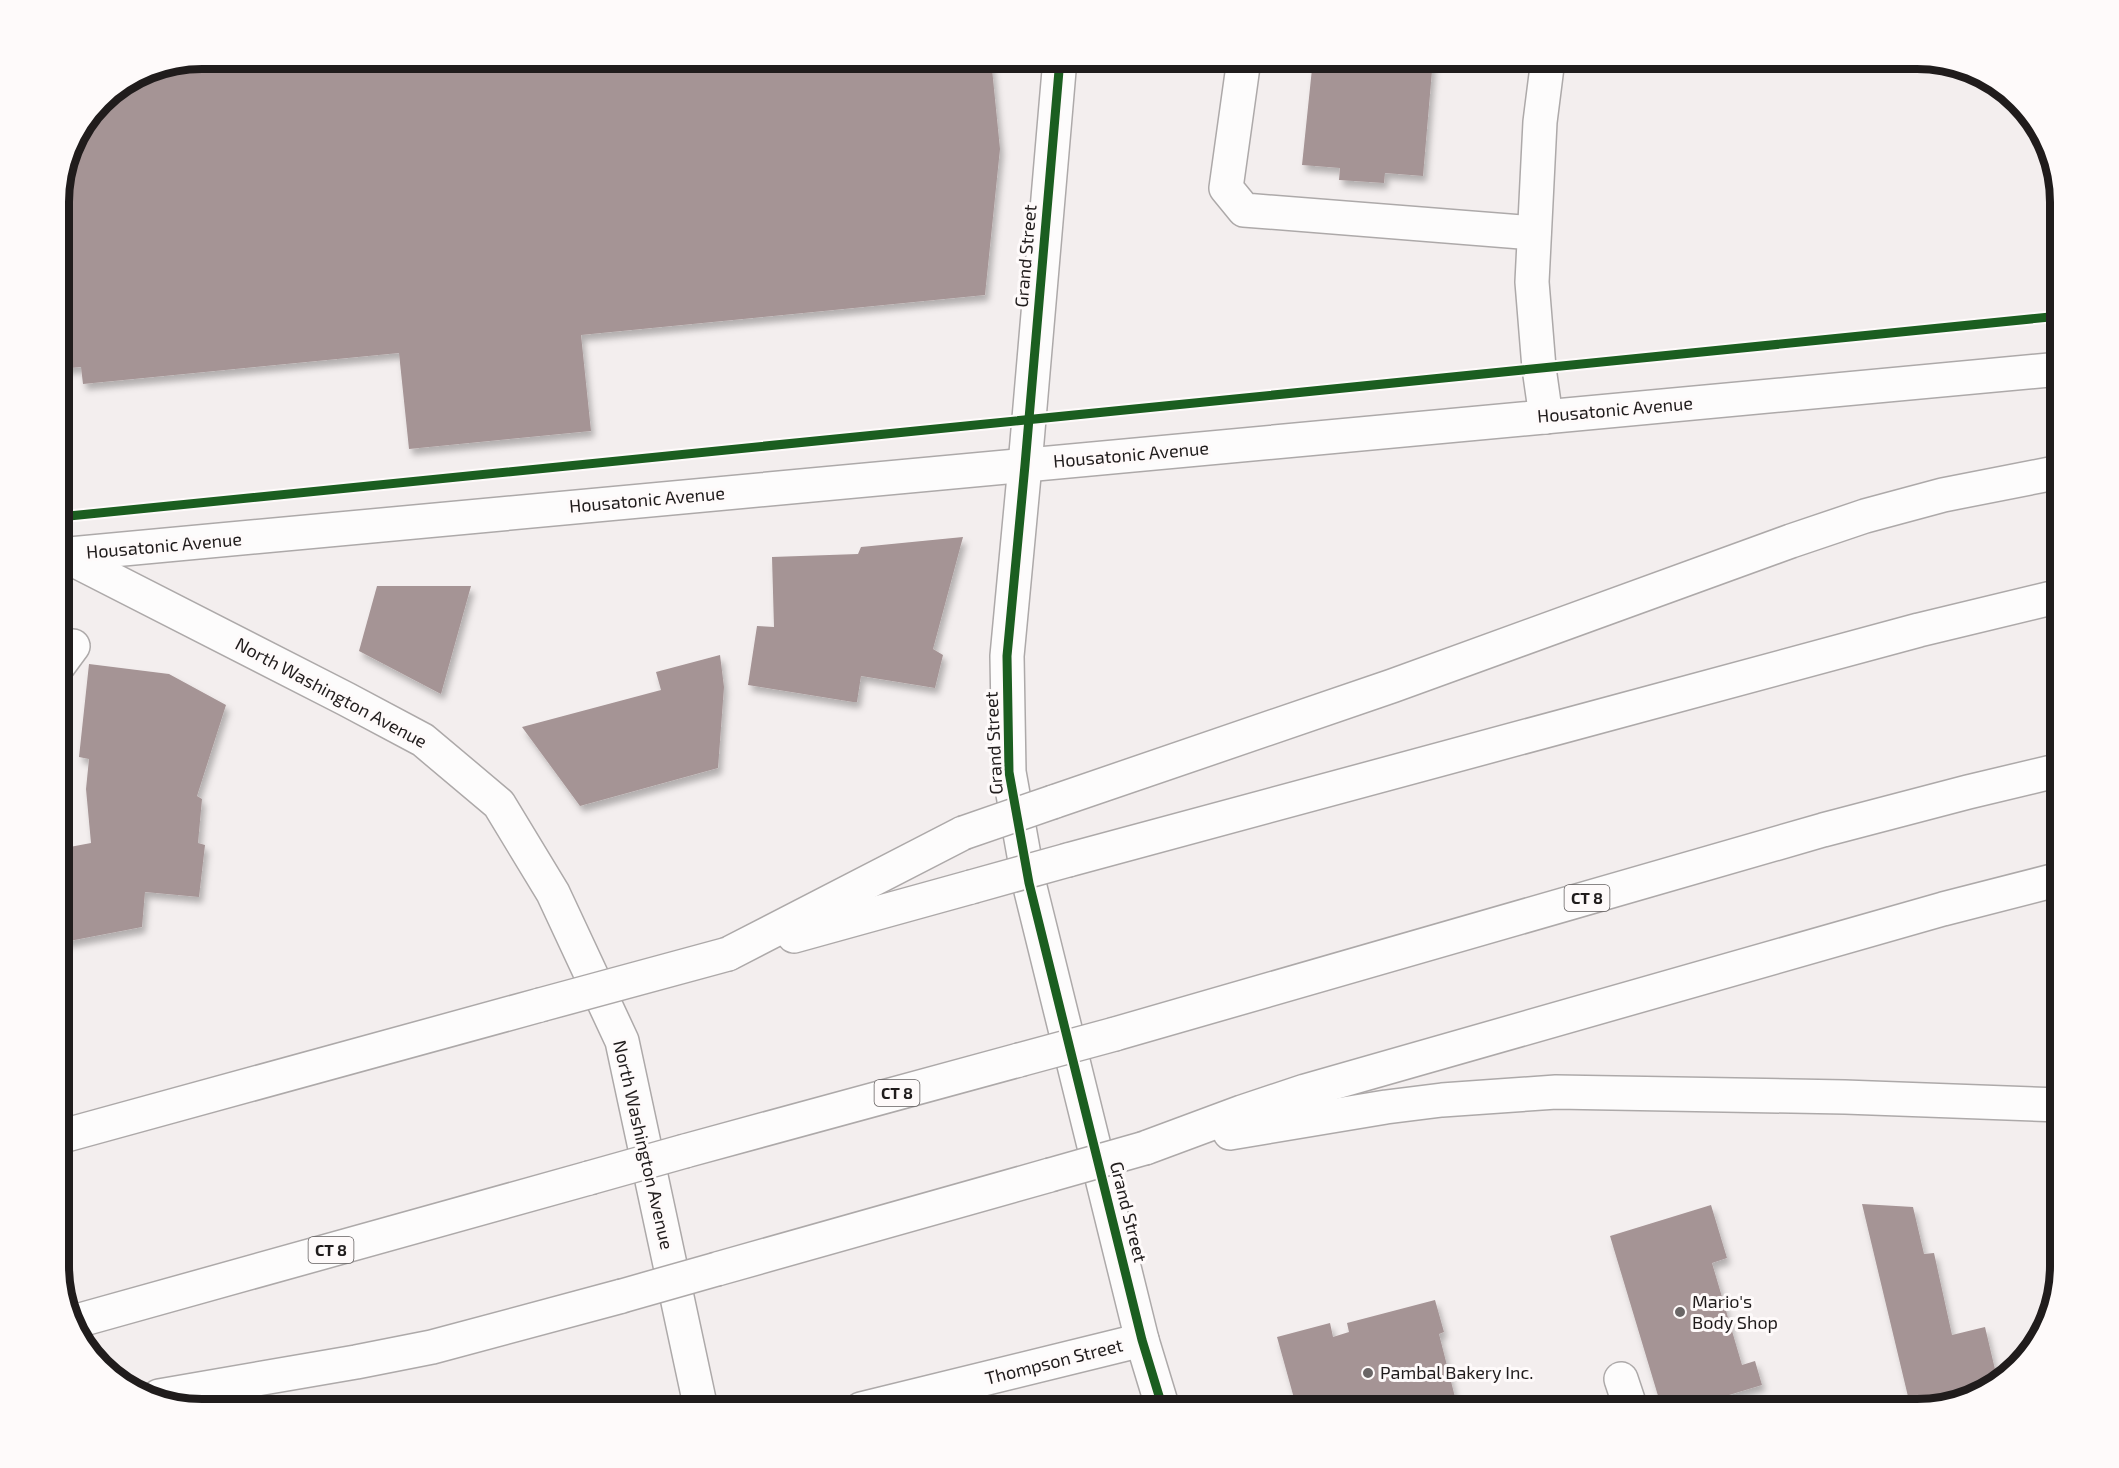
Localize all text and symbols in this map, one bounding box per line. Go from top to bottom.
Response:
street label: Grand Street [1010,203,1040,308]
street label: Housatonic Avenue [1536,391,1694,427]
street label: Housatonic Avenue [1052,436,1210,472]
street label: Housatonic Avenue [568,481,726,517]
street label: Housatonic Avenue [85,527,243,563]
street label: North Washington Avenue [232,632,431,752]
street label: Grand Street [979,691,1007,795]
road number: CT 8 [1564,885,1610,911]
street label: North Washington Avenue [609,1038,679,1251]
road number: CT 8 [874,1080,920,1106]
street label: Grand Street [1106,1159,1152,1265]
road number: CT 8 [308,1237,354,1263]
place label: Mario's Body Shop [1692,1290,1778,1333]
marker: Mario's Body Shop [1673,1305,1687,1319]
street label: Thompson Street [983,1333,1125,1389]
place label: Pambal Bakery Inc. [1380,1361,1533,1383]
marker: Pambal Bakery Inc. [1361,1366,1375,1380]

